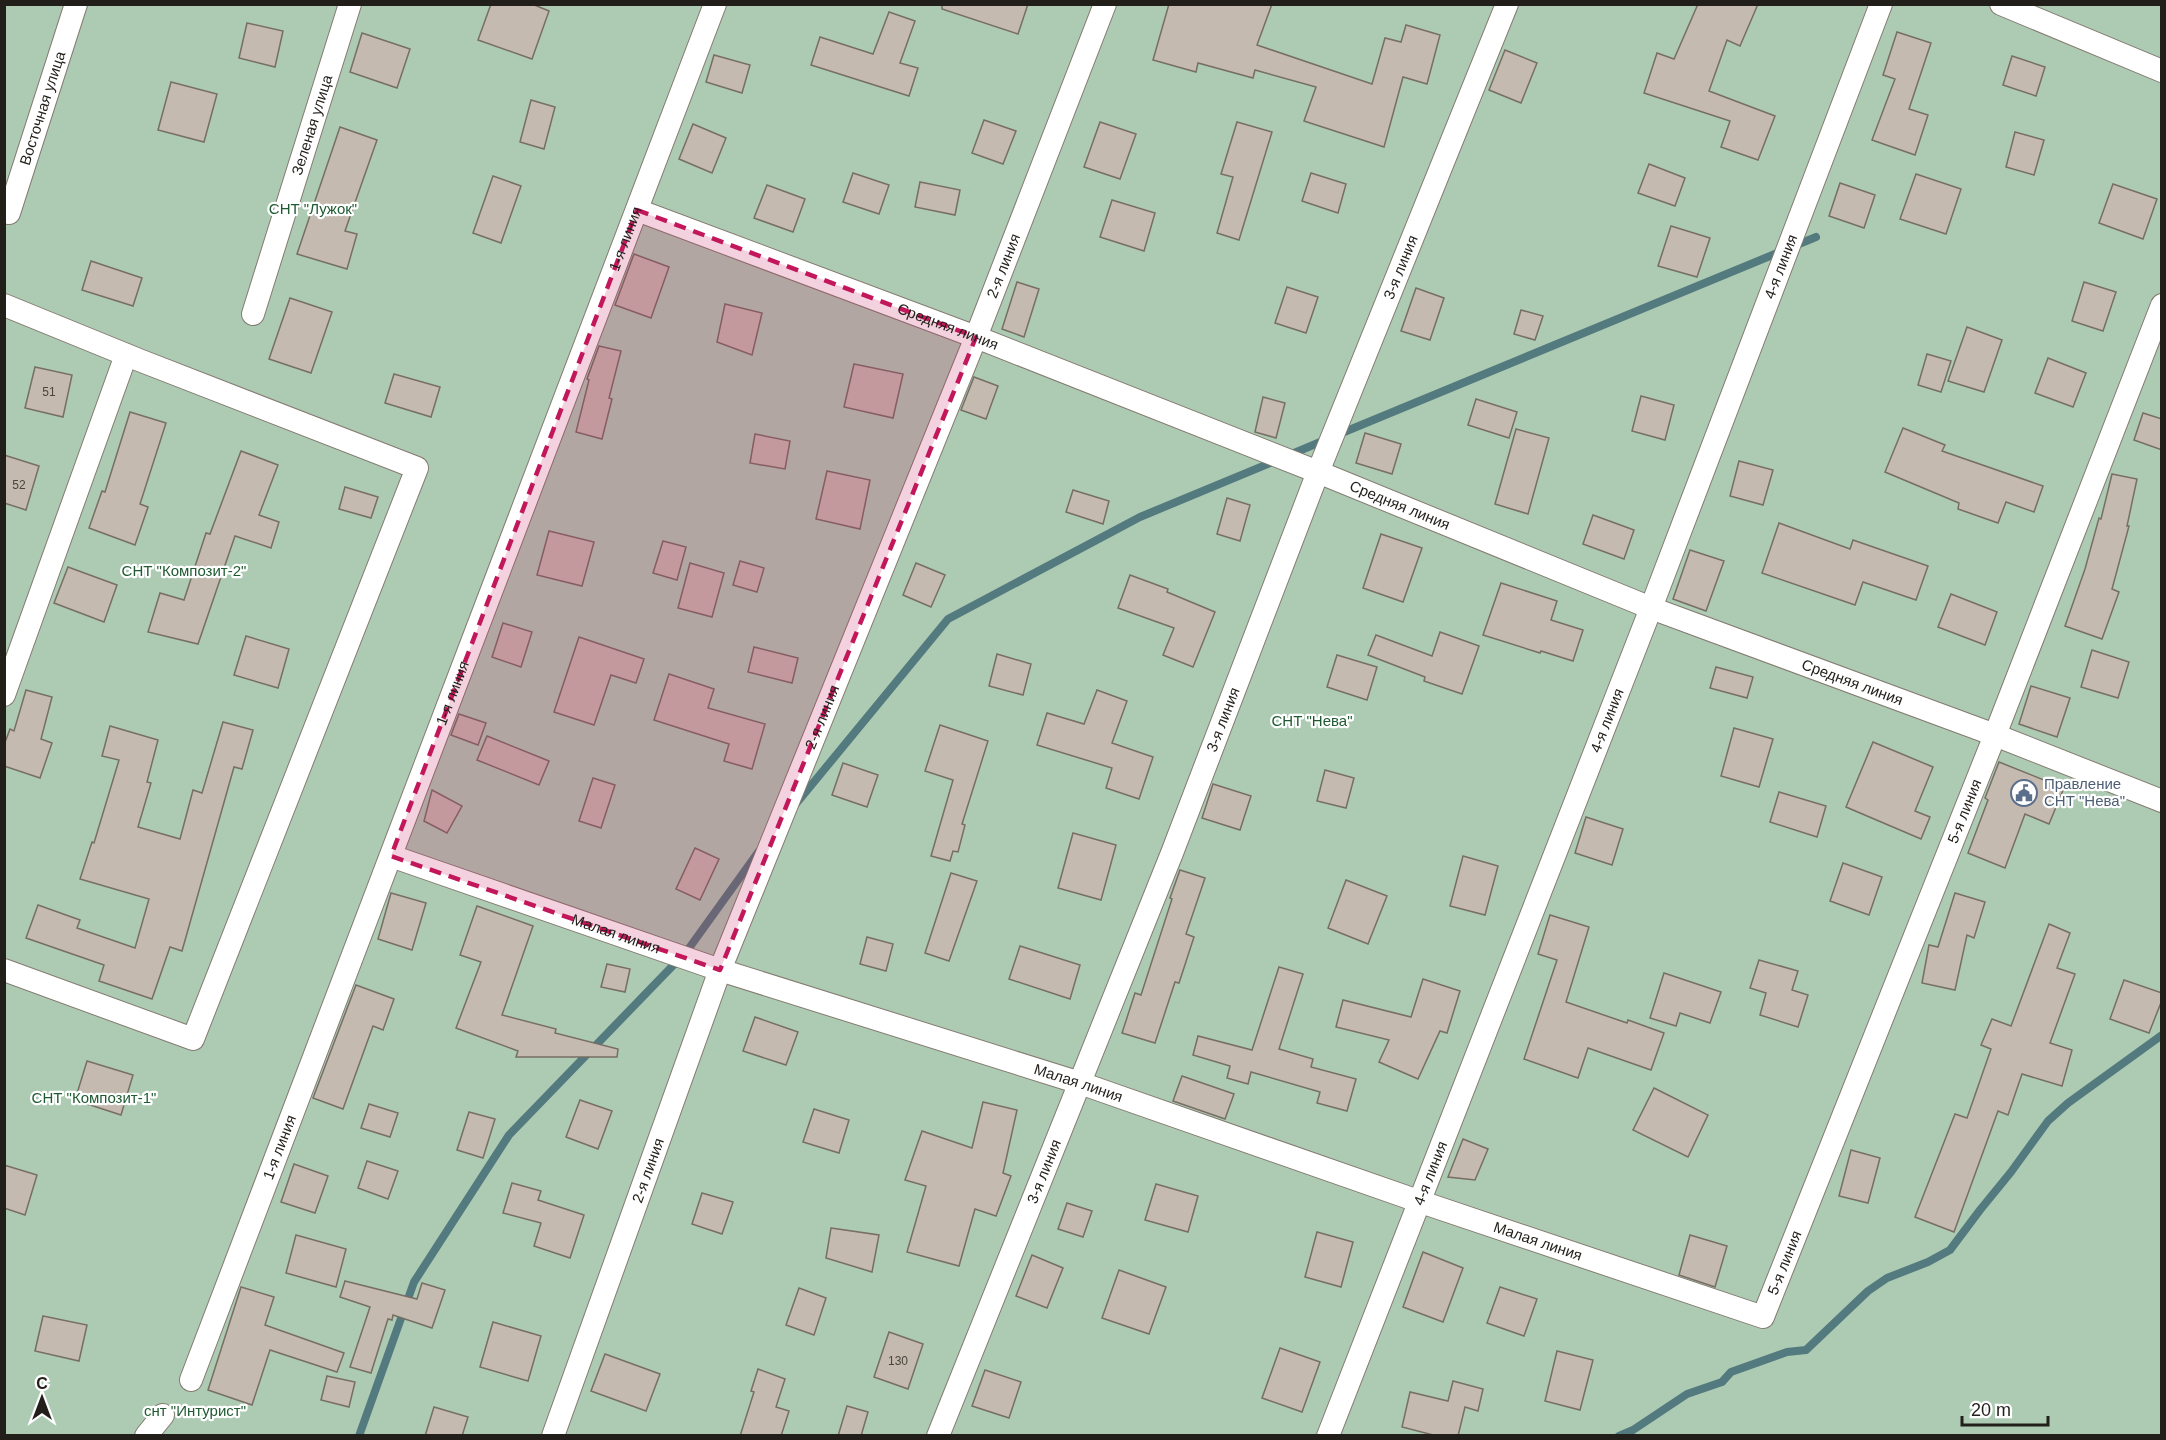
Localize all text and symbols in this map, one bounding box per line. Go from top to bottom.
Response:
street label: Восточная улица [16,48,69,167]
street label: Зеленая улица [288,72,336,177]
park label: СНТ "Лужок" [269,200,357,217]
street label: 1-я линия [605,204,645,273]
street label: 2-я линия [983,231,1023,300]
street label: 4-я линия [1761,232,1800,301]
street label: 3-я линия [1380,233,1421,302]
street label: Средняя линия [895,299,1001,353]
house number: 51 [42,385,56,399]
street label: Средняя линия [1347,477,1453,533]
house number: 52 [12,478,26,492]
park label: СНТ "Композит-2" [122,562,246,579]
street label: Средняя линия [1800,655,1905,708]
street label: 1-я линия [432,658,472,728]
street label: 2-я линия [801,682,842,751]
street label: 3-я линия [1203,685,1243,754]
street label: 4-я линия [1586,686,1627,755]
park label: СНТ "Нева" [1272,712,1352,729]
place label: Правление СНТ "Нева" [2044,775,2125,809]
street label: 5-я линия [1944,776,1985,846]
public building icon: Правление СНТ "Нева" [2009,778,2039,808]
street label: Малая линия [570,910,662,957]
street label: Малая линия [1032,1060,1125,1105]
park label: СНТ "Композит-1" [32,1089,156,1106]
street label: 1-я линия [259,1113,299,1182]
street label: 2-я линия [628,1136,667,1205]
street label: 3-я линия [1023,1137,1064,1206]
street label: 4-я линия [1410,1139,1450,1208]
street label: Малая линия [1492,1218,1585,1264]
street label: 5-я линия [1764,1228,1805,1297]
house number: 130 [888,1354,908,1368]
north arrow [12,1368,72,1428]
text: С [36,1375,48,1392]
scale bar [1962,1389,2048,1427]
text: 20 m [1971,1400,2011,1420]
park label: снт "Интурист" [144,1402,246,1419]

